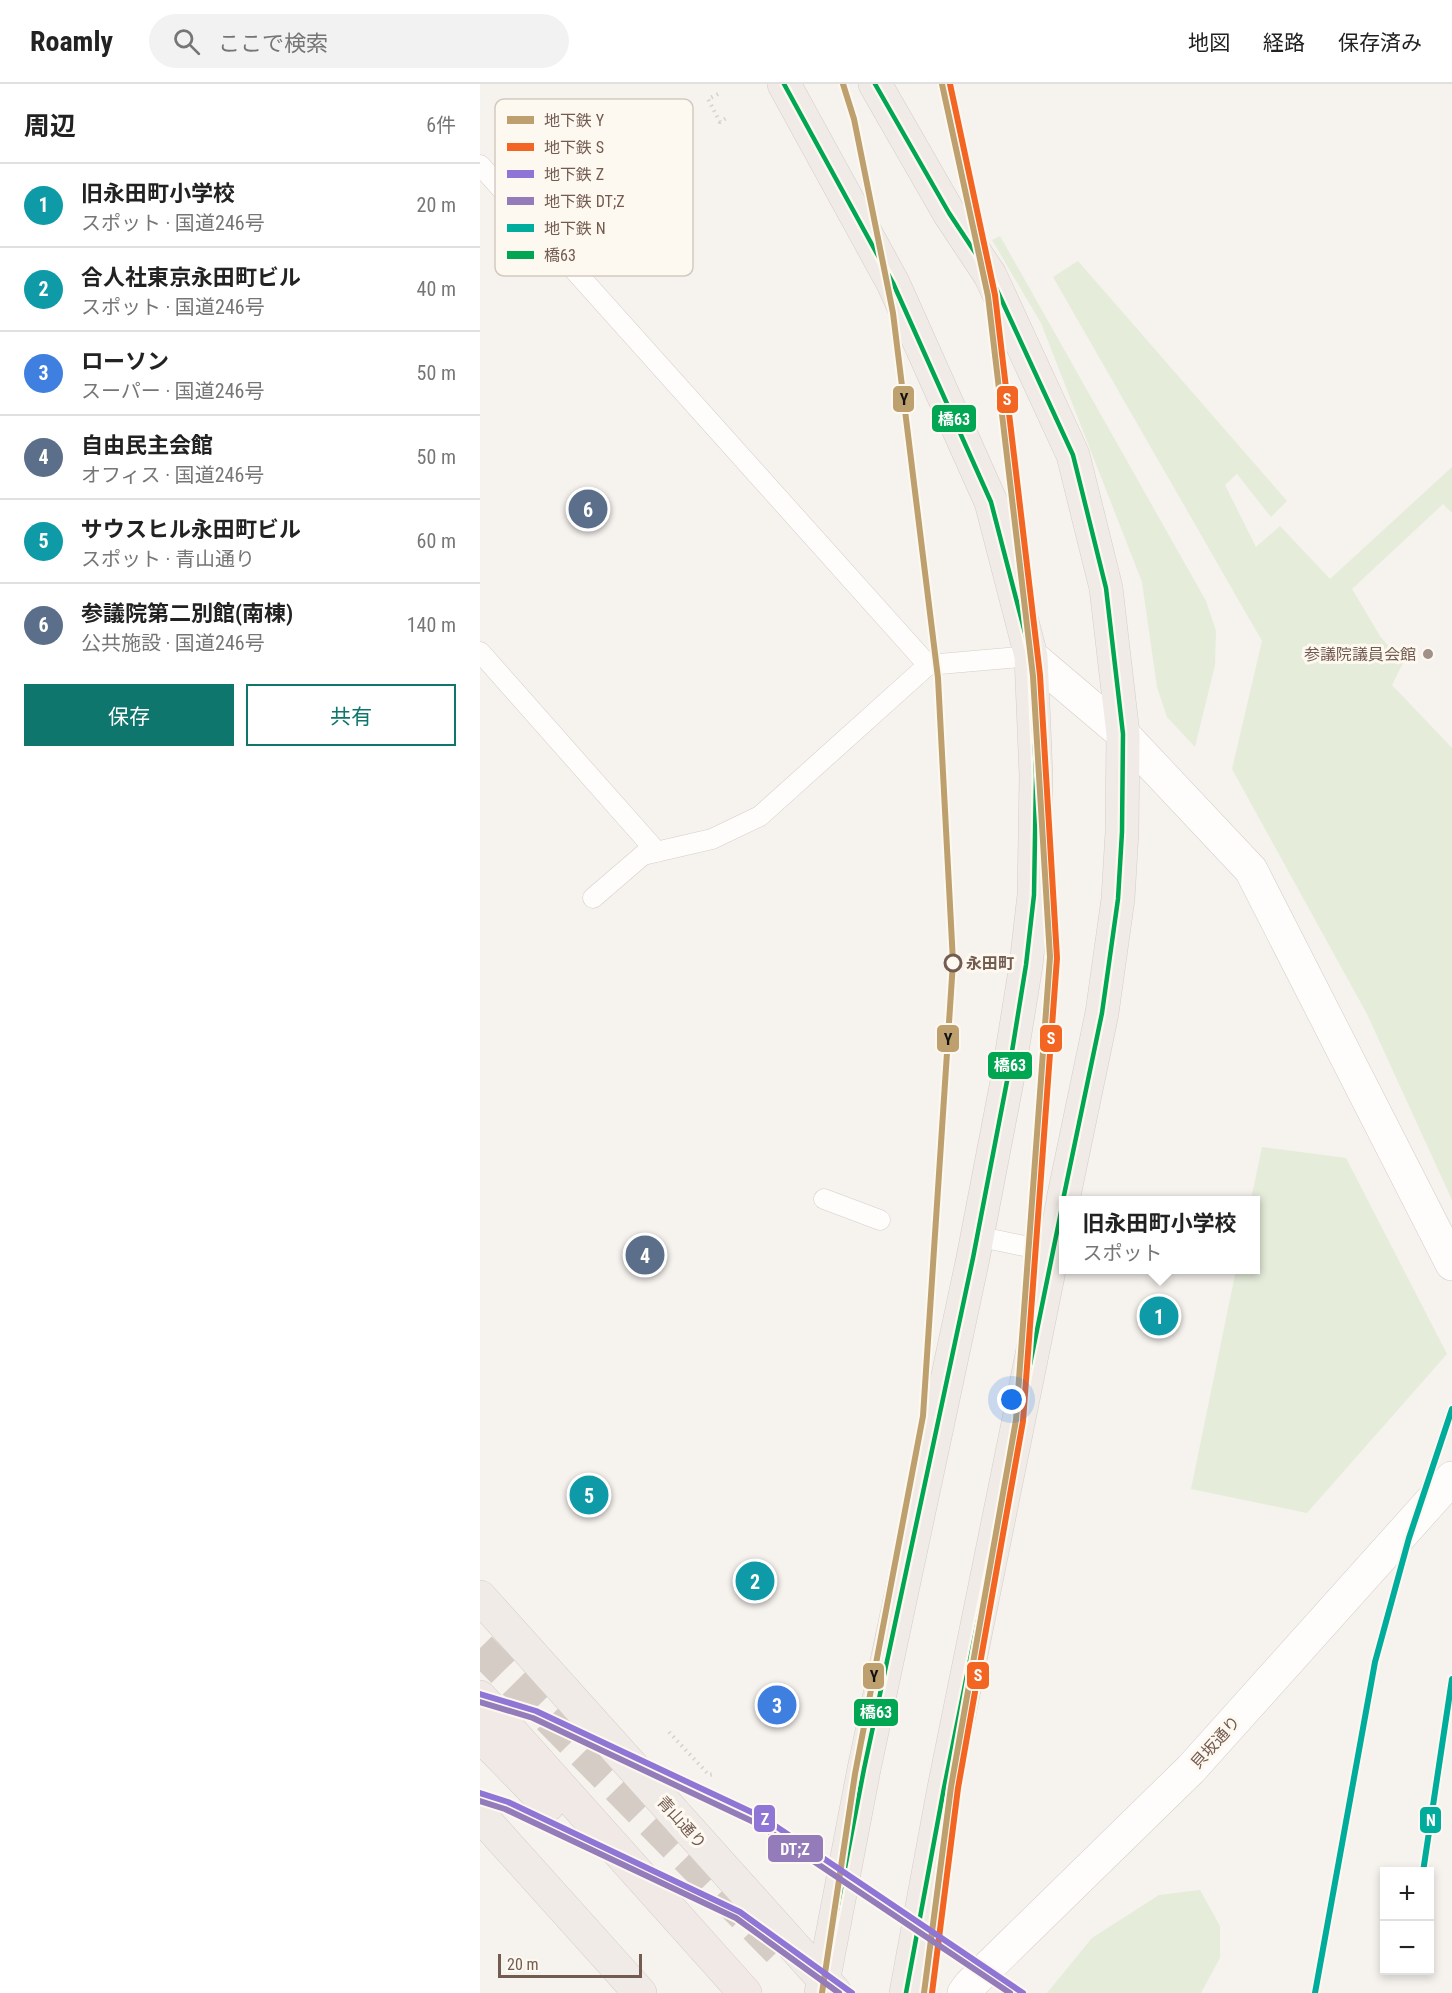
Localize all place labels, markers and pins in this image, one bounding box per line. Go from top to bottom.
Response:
pin: 6 [568,486,608,532]
place label: 参議院議員会館 [1304,645,1416,664]
marker: 参議院議員会館 [1421,647,1435,661]
marker: 永田町 [944,954,962,972]
place label: 永田町 [966,954,1014,973]
pin: 4 [626,1232,664,1278]
pin: 1 [1140,1294,1178,1338]
pin: 5 [570,1472,608,1518]
pin: 2 [736,1558,774,1604]
pin: 3 [758,1682,796,1728]

